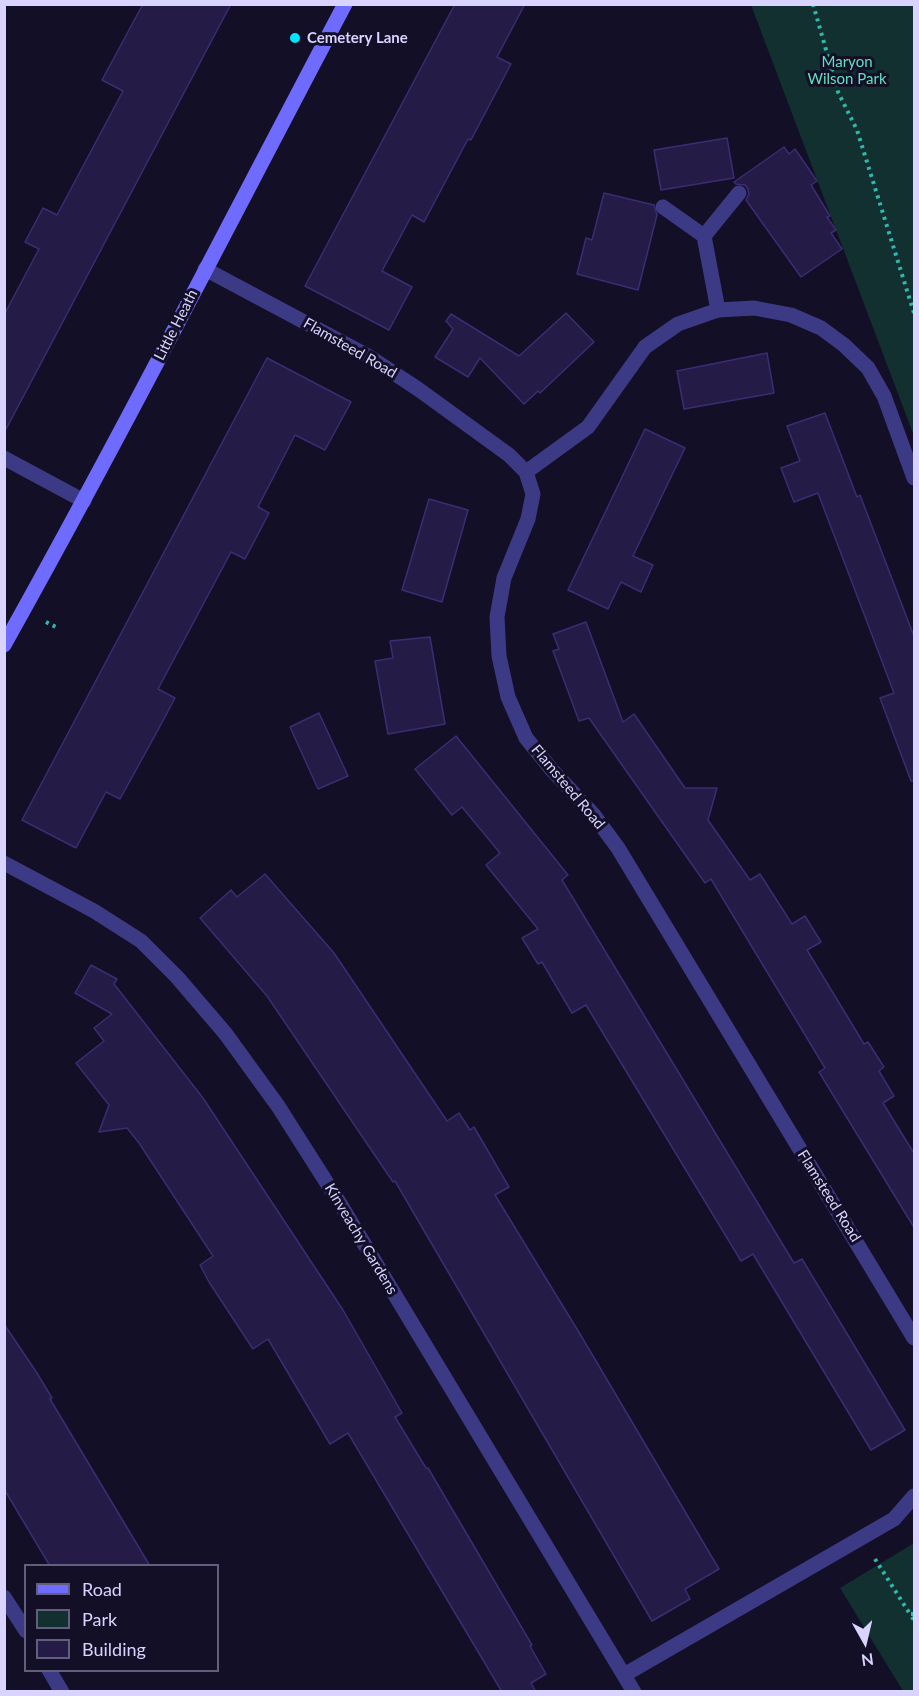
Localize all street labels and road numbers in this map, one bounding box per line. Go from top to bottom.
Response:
street label: Little Heath [150,287,202,363]
street label: Flamsteed Road [300,314,400,382]
street label: Flamsteed Road [527,741,609,833]
street label: Flamsteed Road [794,1147,864,1245]
street label: Kinveachy Gardens [321,1180,401,1298]

